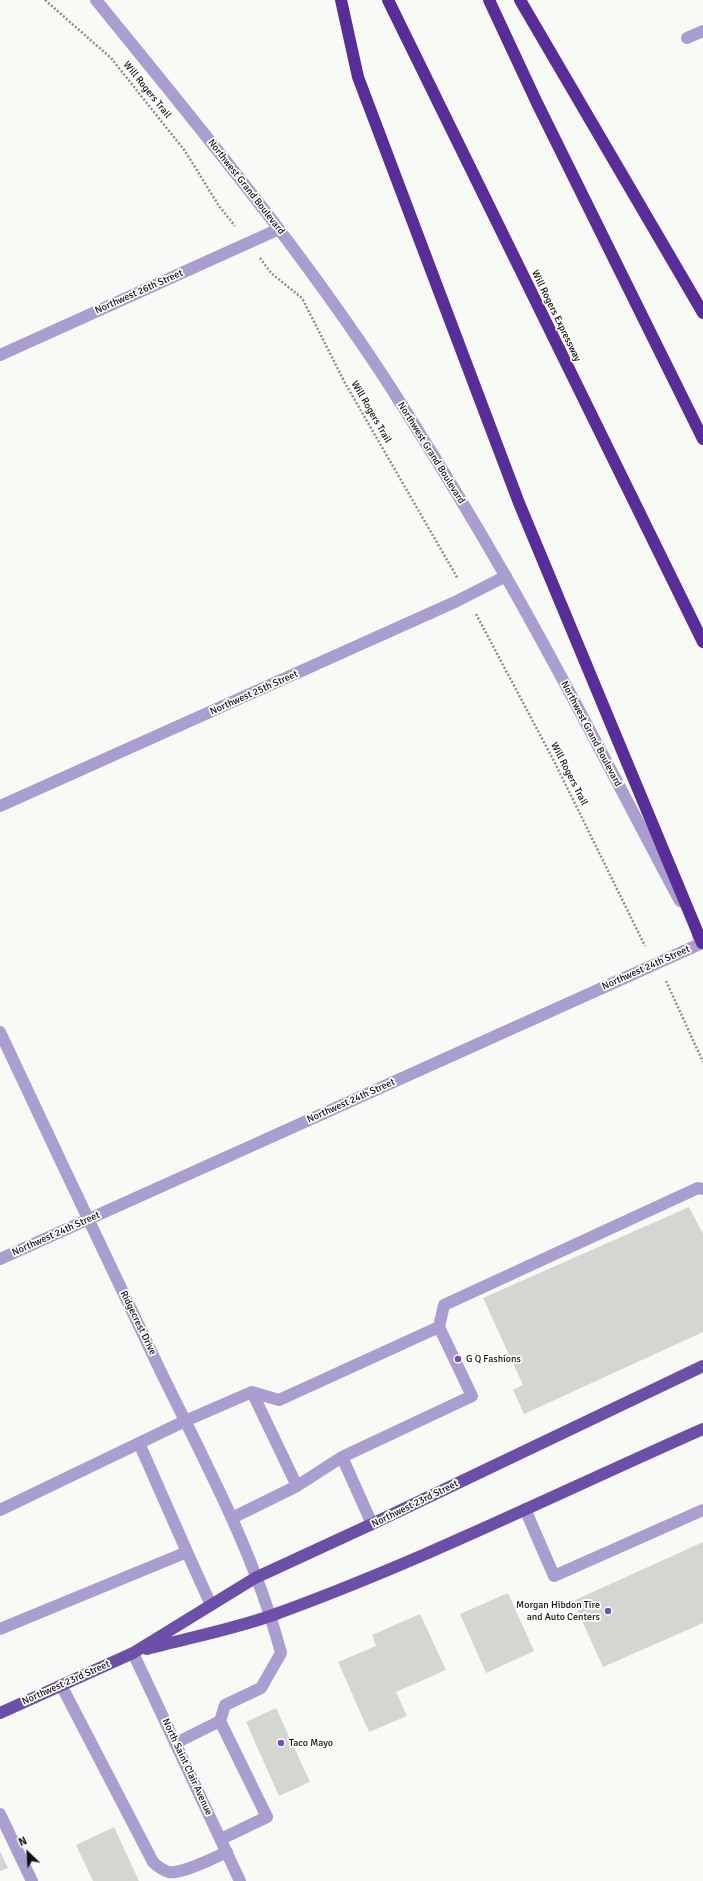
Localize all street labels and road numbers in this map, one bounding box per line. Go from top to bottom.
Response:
street label: Will Rogers Trail [120,59,174,121]
street label: Northwest Grand Boulevard [205,137,287,237]
street label: Northwest 26th Street [93,267,185,317]
street label: Will Rogers Expressway [529,268,583,364]
street label: Will Rogers Trail [348,379,394,445]
street label: Northwest Grand Boulevard [395,400,467,506]
street label: Northwest 25th Street [208,668,300,718]
street label: Northwest Grand Boulevard [558,679,624,789]
street label: Will Rogers Trail [548,740,590,808]
street label: Northwest 24th Street [600,943,692,993]
street label: Northwest 24th Street [305,1076,397,1126]
street label: Northwest 24th Street [10,1209,102,1259]
street label: Ridgecrest Drive [117,1289,159,1357]
street label: Northwest 23rd Street [370,1478,460,1530]
street label: Northwest 23rd Street [20,1658,112,1708]
street label: North Saint Clair Avenue [159,1717,215,1817]

